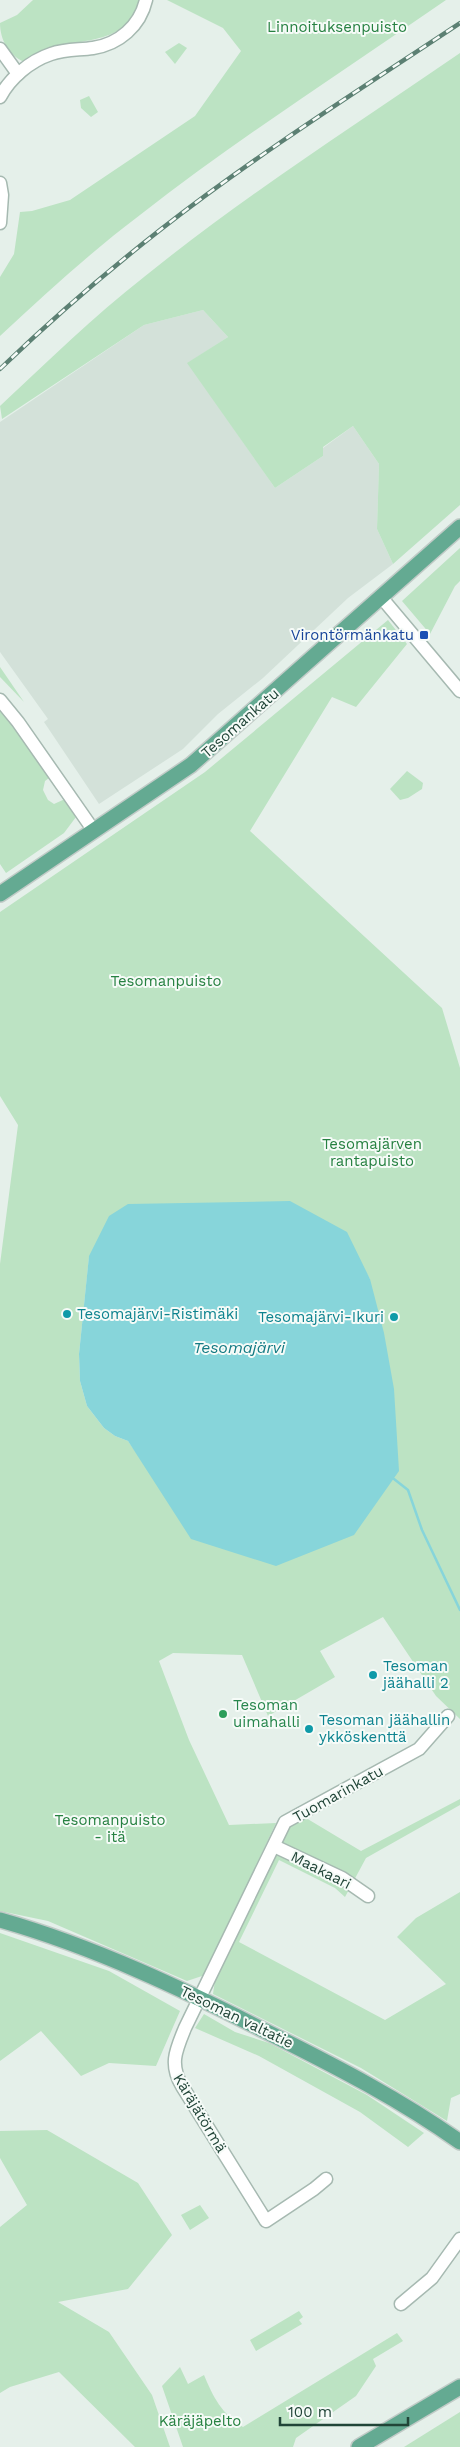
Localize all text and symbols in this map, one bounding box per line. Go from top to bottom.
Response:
park label: Linnoituksenpuisto [267,18,407,36]
place label: Virontörmänkatu [291,626,414,644]
marker: Virontörmänkatu [418,629,430,641]
street label: Tesomankatu [197,684,283,762]
park label: Tesomanpuisto [111,972,221,990]
park label: Tesomajärven rantapuisto [322,1135,422,1170]
place label: Tesomajärvi-Ristimäki [77,1305,238,1323]
marker: Tesomajärvi-Ristimäki [61,1308,73,1320]
place label: Tesomajärvi-Ikuri [258,1308,384,1326]
marker: Tesomajärvi-Ikuri [388,1311,400,1323]
water label: Tesomajärvi [193,1338,286,1357]
place label: Tesoman jäähalli 2 [381,1657,449,1692]
marker: Tesoman jäähalli 2 [367,1669,379,1681]
place label: Tesoman uimahalli [233,1696,300,1731]
marker: Tesoman uimahalli [217,1708,229,1720]
place label: Tesoman jäähallin ykköskenttä [319,1711,450,1746]
marker: Tesoman jäähallin ykköskenttä [303,1723,315,1735]
street label: Tuomarinkatu [290,1762,386,1826]
park label: Tesomanpuisto - itä [55,1811,165,1846]
street label: Maakaari [288,1847,354,1893]
street label: Tesoman valtatie [178,1982,296,2052]
street label: Käräjätörmä [169,2070,231,2156]
scale bar [280,2394,408,2426]
text: 100 m [288,2403,332,2421]
park label: Käräjäpelto [159,2412,241,2430]

